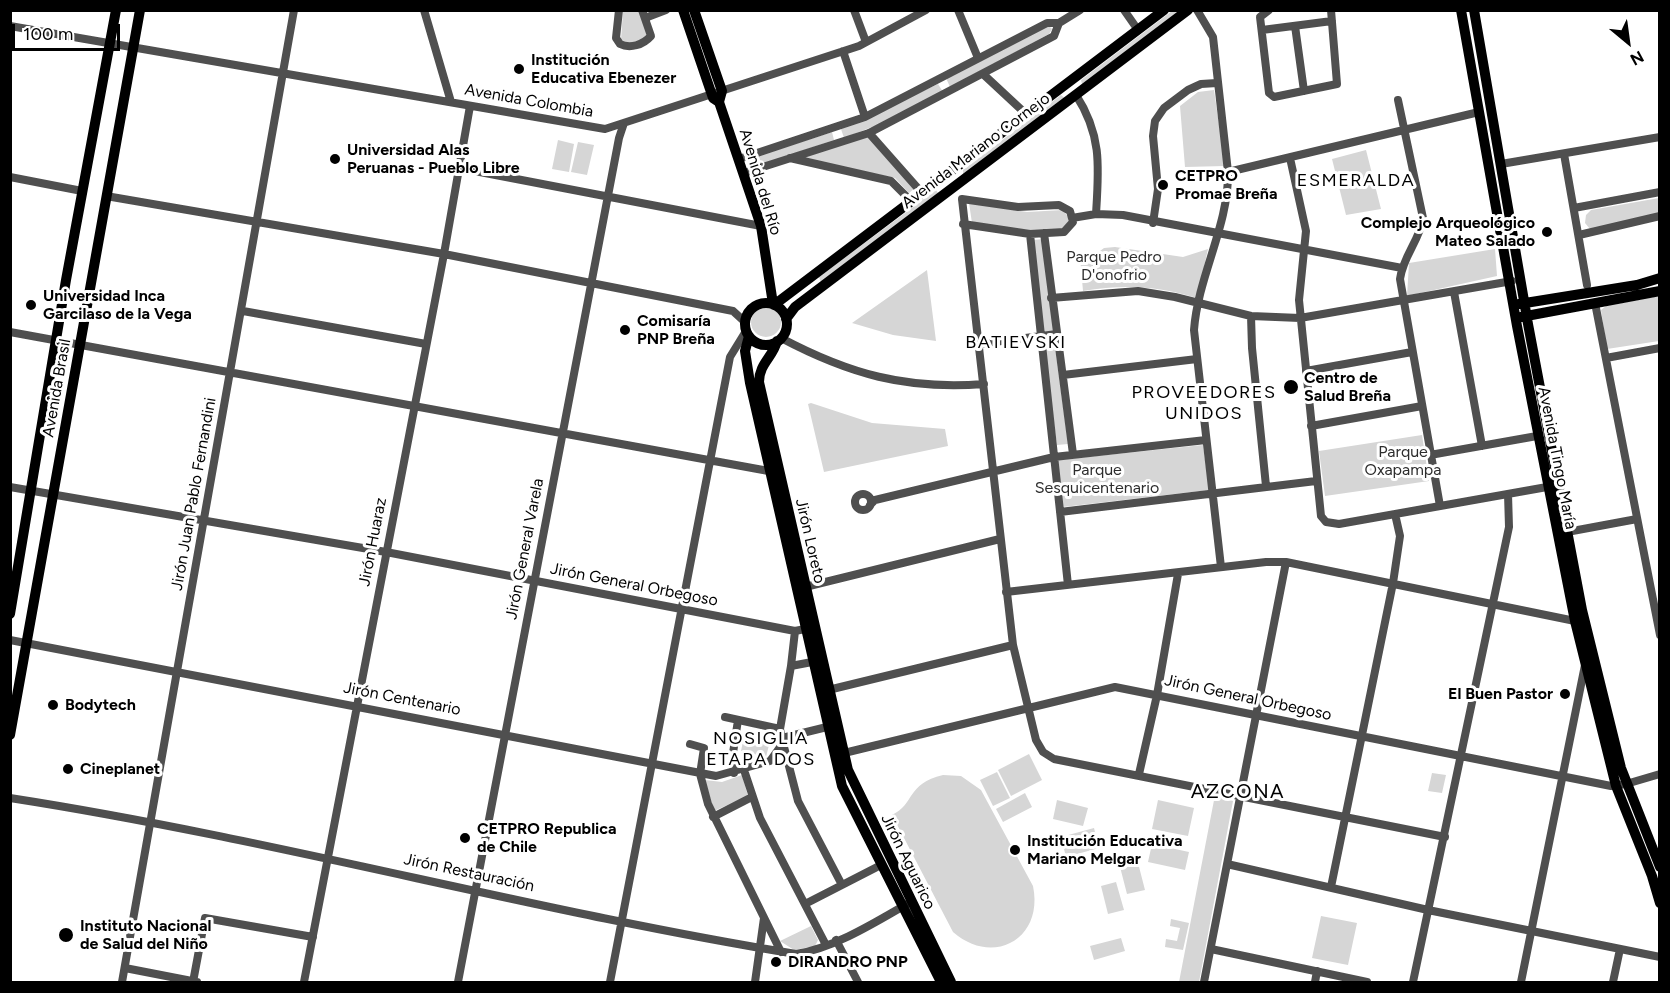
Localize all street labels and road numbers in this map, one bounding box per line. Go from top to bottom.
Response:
street label: Avenida Colombia [463,80,595,122]
street label: Avenida Mariano Cornejo [898,89,1054,213]
street label: Avenida del Río [735,126,785,238]
street label: Avenida Brasil [39,337,75,439]
street label: Avenida Tingo María [1534,385,1580,531]
street label: Jirón Juan Pablo Fernandini [168,396,220,592]
street label: Jirón General Varela [502,477,548,621]
street label: Jirón Huaraz [355,496,391,588]
street label: Jirón Loreto [791,497,829,585]
street label: Jirón General Orbegoso [549,559,719,611]
street label: Jirón General Orbegoso [1163,671,1333,725]
street label: Jirón Centenario [342,678,462,720]
street label: Jirón Aguarico [877,811,939,913]
street label: Jirón Restauración [402,850,536,896]

